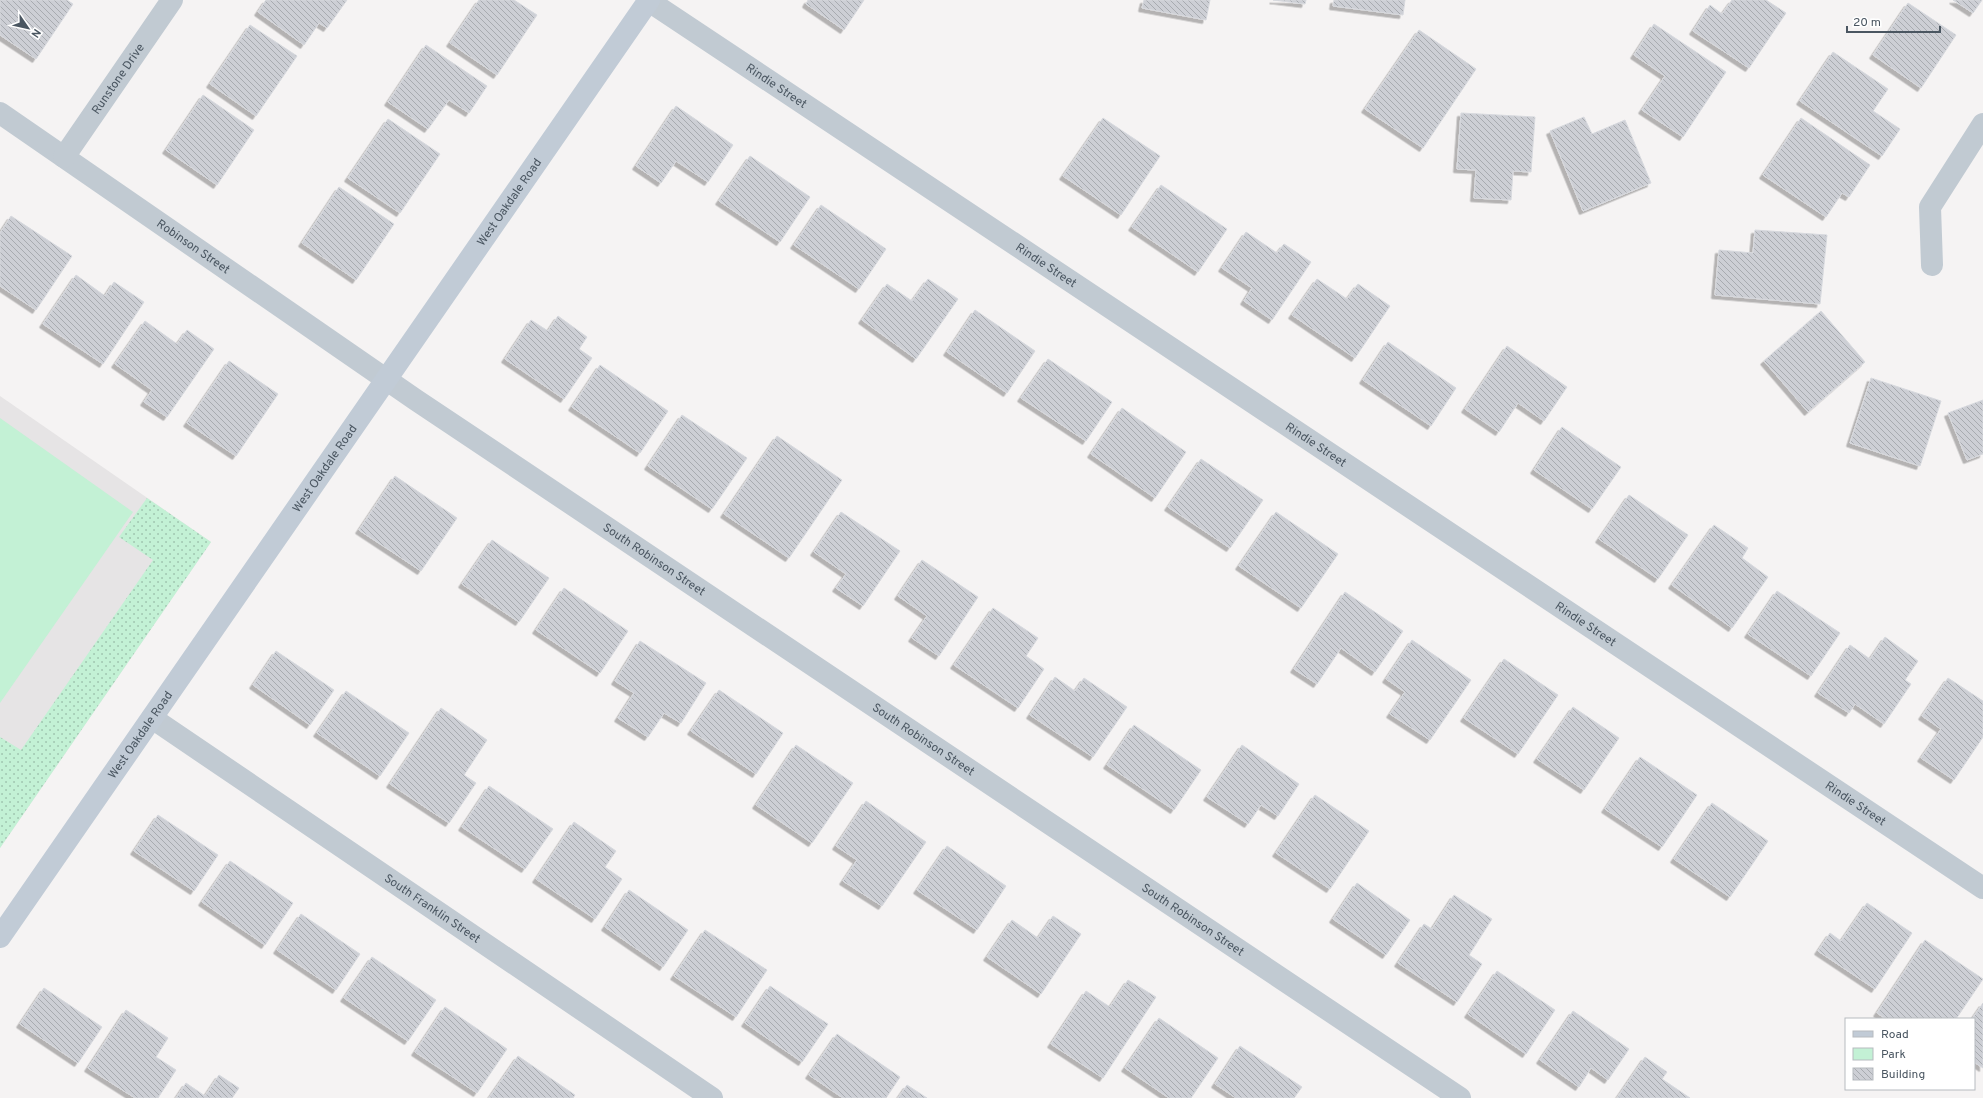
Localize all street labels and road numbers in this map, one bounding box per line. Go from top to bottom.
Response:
street label: Runstone Drive [89,41,149,118]
street label: Rindie Street [742,60,810,113]
street label: West Oakdale Road [474,156,546,250]
street label: Robinson Street [153,216,233,278]
street label: Rindie Street [1012,240,1079,292]
street label: Rindie Street [1282,419,1349,471]
street label: West Oakdale Road [289,422,361,516]
street label: South Robinson Street [599,520,708,600]
street label: Rindie Street [1552,599,1619,651]
street label: West Oakdale Road [105,688,177,782]
street label: South Robinson Street [869,700,977,780]
street label: Rindie Street [1821,778,1889,830]
street label: South Franklin Street [381,871,483,948]
street label: South Robinson Street [1138,880,1247,960]

